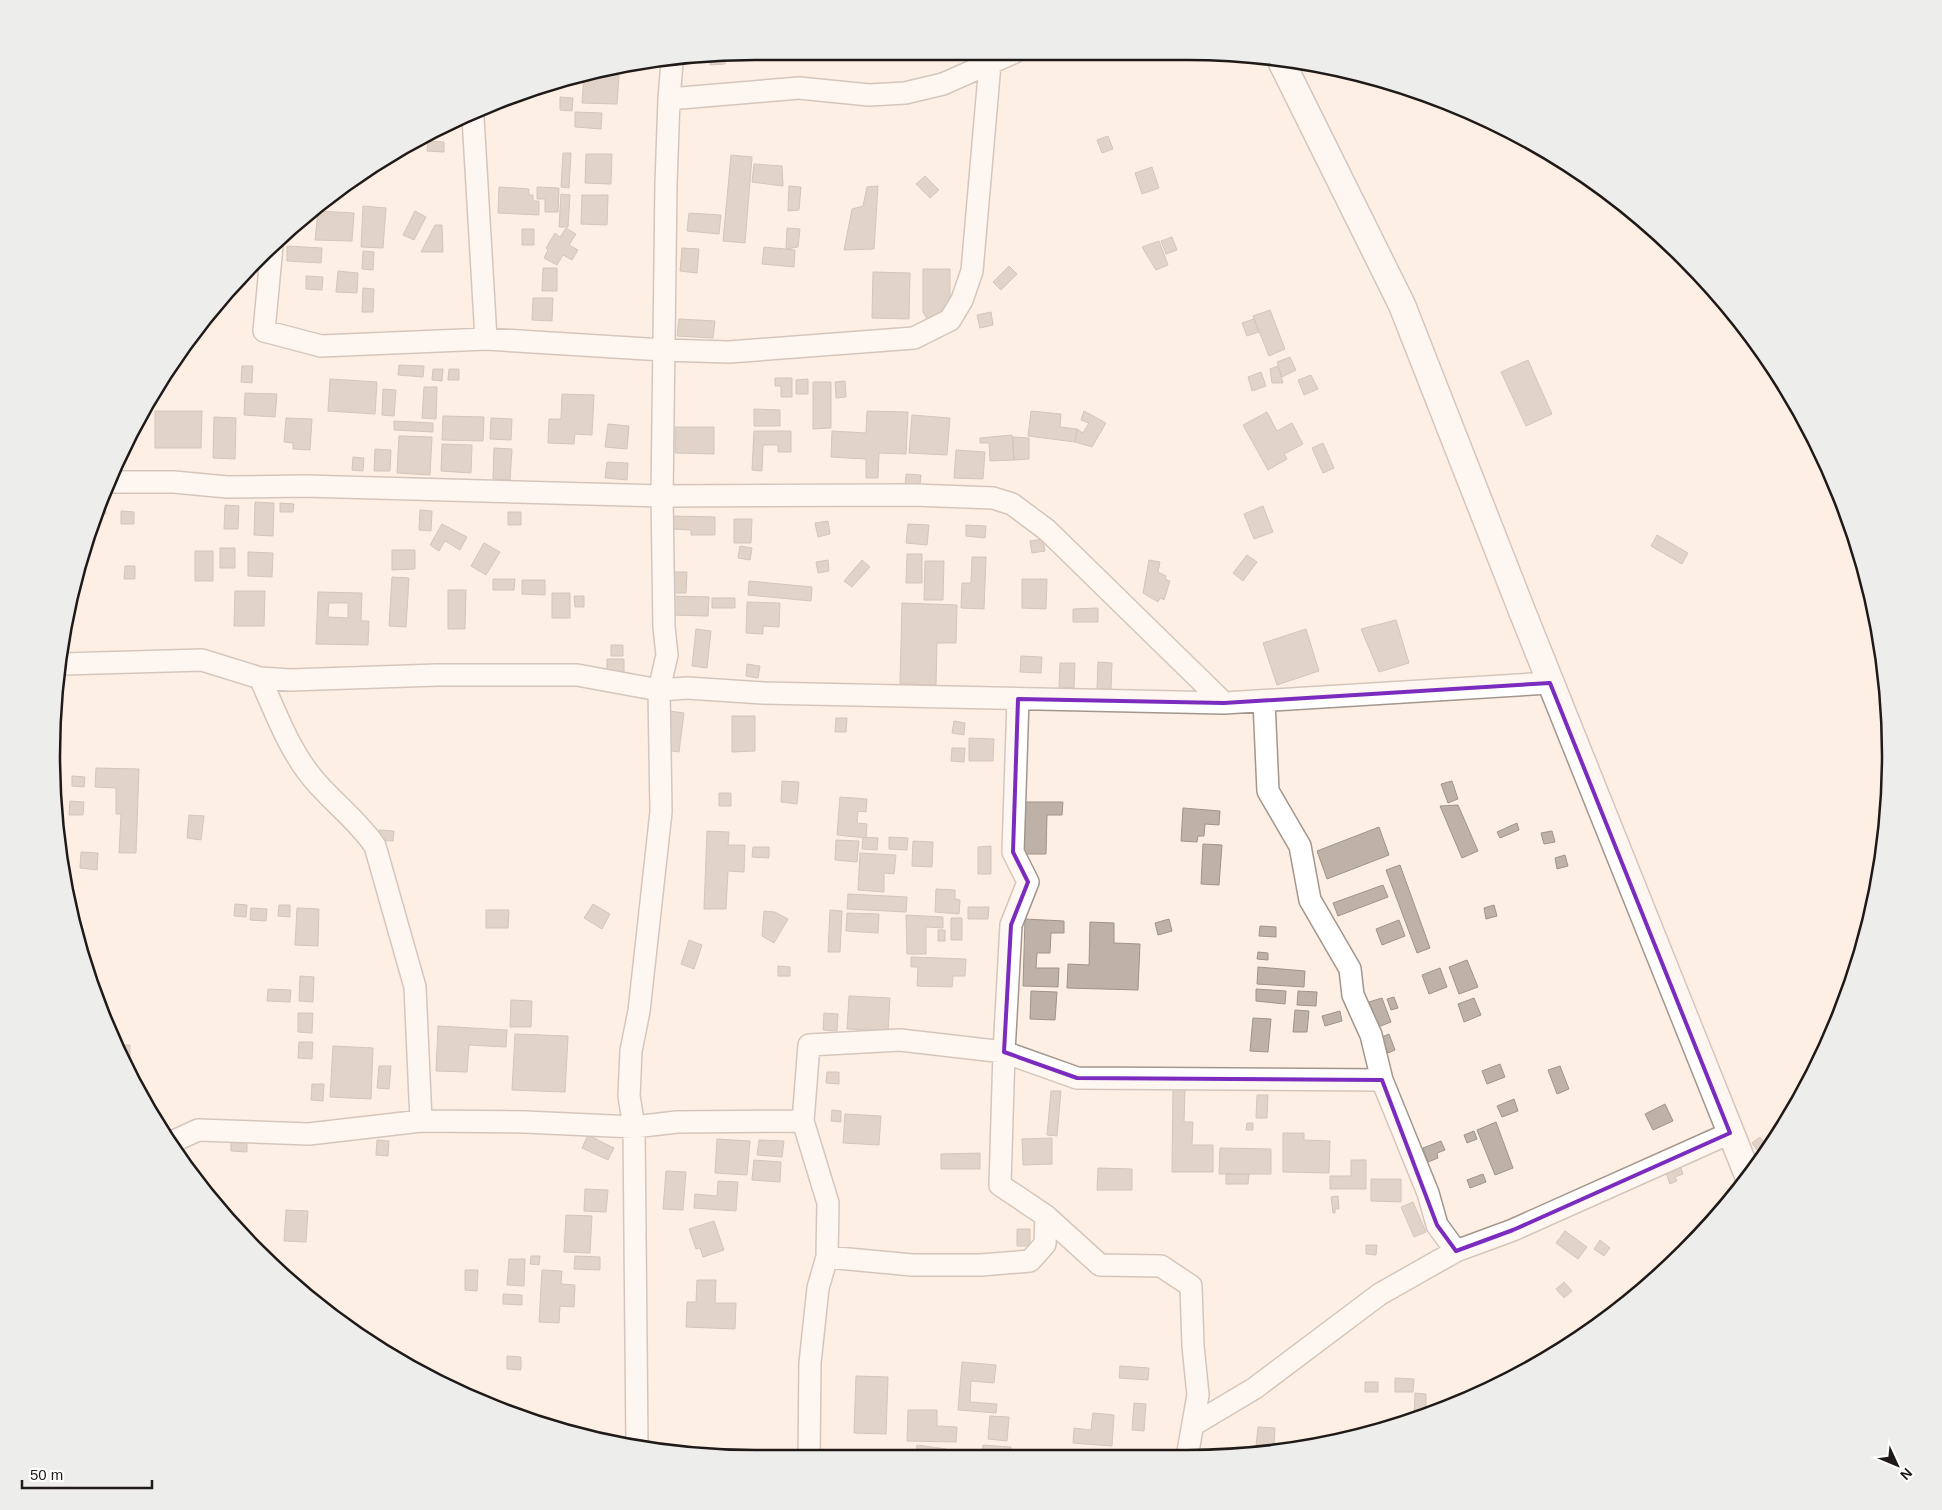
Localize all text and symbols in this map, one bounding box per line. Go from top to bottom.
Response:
north arrow [1872,1440,1922,1490]
scale bar [22,1458,152,1490]
text: N [1897,1465,1916,1483]
text: 50 m [30,1466,63,1483]

